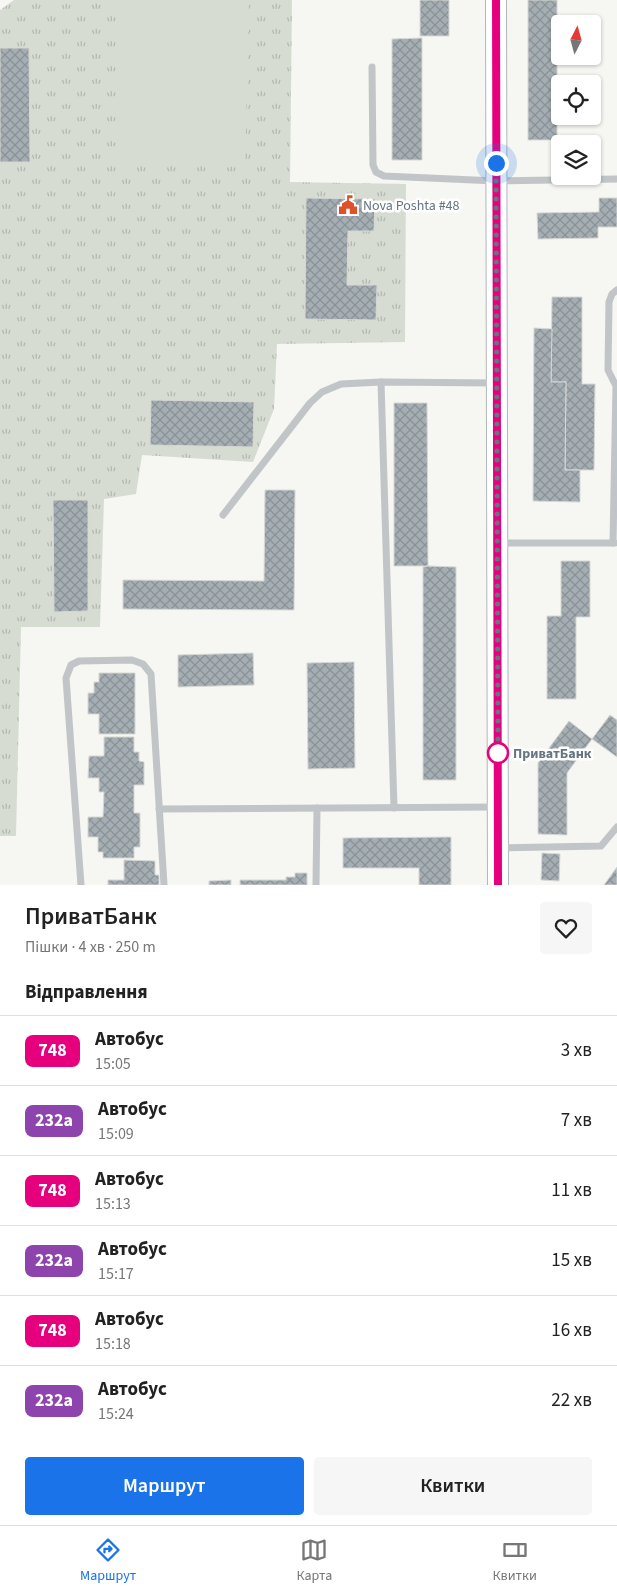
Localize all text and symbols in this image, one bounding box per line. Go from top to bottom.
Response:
north arrow [551,15,601,65]
map controls [551,15,601,185]
button: locate [551,75,601,125]
button: layers [551,135,601,185]
your location [484,151,509,176]
public building icon: Nova Poshta #48 [337,194,359,216]
place label: Nova Poshta #48 [363,196,460,216]
marker: ПриватБанк [487,742,509,764]
place label: ПриватБанк [513,744,592,764]
text: ПриватБанк [25,899,157,934]
button: heart [540,902,592,954]
text: Пішки · 4 хв · 250 m [25,936,156,958]
text: Відправлення [25,979,148,1006]
text: Автобус [95,1026,164,1053]
text: 3 хв [561,1037,592,1064]
text: 748 [38,1038,67,1063]
text: 15:05 [95,1053,131,1075]
text: Автобус [98,1096,167,1123]
text: 7 хв [561,1107,592,1134]
text: 232а [35,1108,73,1133]
text: 15:09 [98,1123,134,1145]
text: Автобус [95,1166,164,1193]
text: 11 хв [551,1177,592,1204]
text: 748 [38,1178,67,1203]
text: 15:13 [95,1193,131,1215]
text: Автобус [98,1236,167,1263]
text: 15 хв [551,1247,592,1274]
text: 232а [35,1248,73,1273]
text: 15:17 [98,1263,134,1285]
text: Автобус [95,1306,164,1333]
text: 16 хв [551,1317,592,1344]
text: 748 [38,1318,67,1343]
text: 15:18 [95,1333,131,1355]
text: Автобус [98,1376,167,1403]
text: 22 хв [551,1387,592,1414]
text: 232а [35,1388,73,1413]
text: 15:24 [98,1403,134,1425]
button: Маршрут [25,1457,304,1515]
button: Квитки [314,1457,592,1515]
tab: Маршрут [80,1536,136,1586]
tab: Карта [296,1536,332,1586]
tab: Квитки [492,1536,537,1586]

